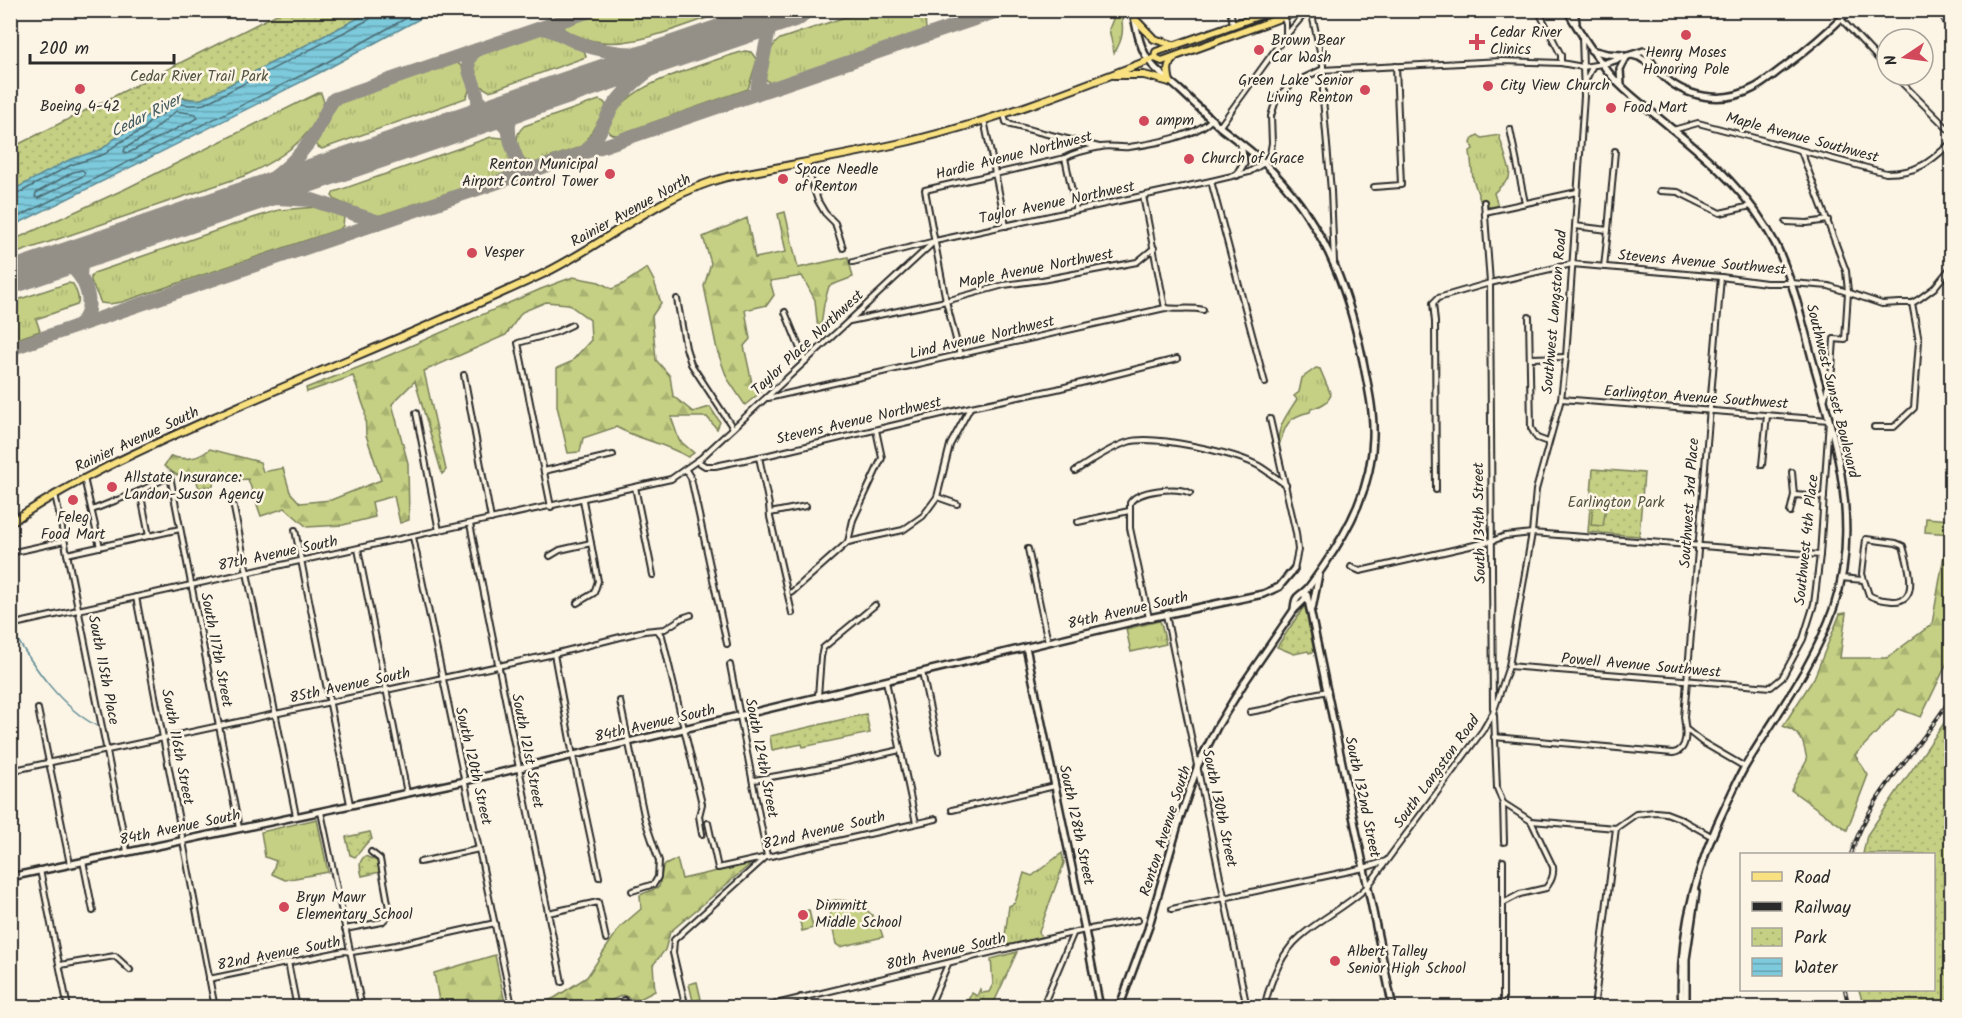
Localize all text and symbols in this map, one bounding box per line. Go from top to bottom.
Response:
place label: Cedar River Clinics [1490,21,1563,62]
scale bar [30,27,174,65]
north arrow [1875,27,1935,87]
marker: Henry Moses Honoring Pole [1679,28,1693,42]
place label: Brown Bear Car Wash [1271,29,1346,70]
marker: Cedar River Clinics [1468,33,1486,51]
text: 200 m [39,35,89,64]
place label: Henry Moses Honoring Pole [1643,41,1730,82]
marker: Brown Bear Car Wash [1252,43,1266,57]
text: N [1879,52,1905,68]
park label: Cedar River Trail Park [130,65,269,89]
place label: Green Lake Senior Living Renton [1238,69,1354,110]
place label: City View Church [1500,74,1610,98]
marker: City View Church [1481,79,1495,93]
marker: Boeing 4-42 [73,82,87,96]
marker: Green Lake Senior Living Renton [1358,83,1372,97]
water label: Cedar River [106,86,189,144]
place label: Boeing 4-42 [40,95,120,119]
place label: Food Mart [1623,96,1688,120]
marker: Food Mart [1604,101,1618,115]
street label: Maple Avenue Southwest [1723,106,1881,170]
place label: ampm [1156,109,1194,133]
marker: ampm [1137,114,1151,128]
street label: Hardie Avenue Northwest [933,125,1095,187]
place label: Church of Grace [1201,147,1304,171]
marker: Church of Grace [1182,152,1196,166]
place label: Renton Municipal Airport Control Tower [462,153,599,194]
place label: Space Needle of Renton [795,158,878,199]
marker: Renton Municipal Airport Control Tower [603,167,617,181]
street label: Rainier Avenue North [566,168,696,254]
marker: Space Needle of Renton [776,172,790,186]
street label: Taylor Avenue Northwest [977,175,1137,231]
street label: Southwest Langston Road [1536,229,1574,395]
place label: Vesper [484,241,525,265]
street label: Maple Avenue Northwest [956,242,1116,296]
street label: Stevens Avenue Southwest [1617,244,1787,282]
marker: Vesper [465,246,479,260]
street label: Taylor Place Northwest [746,284,870,402]
street label: Southwest Sunset Boulevard [1799,301,1865,481]
street label: Lind Avenue Northwest [907,310,1057,366]
street label: Earlington Avenue Southwest [1603,380,1789,416]
street label: Stevens Avenue Northwest [774,390,944,452]
street label: Rainier Avenue South [71,401,203,479]
street label: Southwest 3rd Place [1673,437,1707,569]
street label: South 134th Street [1467,462,1493,584]
place label: Allstate Insurance: Landon-Suson Agency [124,466,264,507]
street label: Southwest 4th Place [1788,473,1826,607]
marker: Allstate Insurance: Landon-Suson Agency [105,480,119,494]
park label: Earlington Park [1568,491,1665,515]
marker: Feleg Food Mart [66,493,80,507]
place label: Feleg Food Mart [41,506,105,547]
street label: 87th Avenue South [216,530,340,578]
street label: 84th Avenue South [1065,585,1191,637]
street label: South 117th Street [193,591,239,709]
street label: South 115th Place [81,613,125,727]
street label: Powell Avenue Southwest [1560,647,1722,685]
street label: 85th Avenue South [287,661,413,711]
street label: South 116th Street [154,687,200,807]
street label: South 121st Street [504,692,550,811]
street label: South 124th Street [738,696,784,820]
street label: 84th Avenue South [592,698,718,750]
street label: South 120th Street [448,705,498,828]
street label: South Langston Road [1388,710,1487,834]
street label: South 132nd Street [1337,734,1387,860]
street label: South 130th Street [1195,747,1243,870]
street label: South 128th Street [1052,763,1100,887]
street label: Renton Avenue South [1134,763,1198,899]
street label: 84th Avenue South [117,803,243,853]
street label: 82nd Avenue South [760,805,888,857]
legend [1740,853,1935,991]
text: Road [1794,864,1831,893]
place label: Bryn Mawr Elementary School [296,886,413,927]
place label: Dimmitt Middle School [815,894,902,935]
text: Railway [1794,894,1851,923]
marker: Bryn Mawr Elementary School [277,900,291,914]
marker: Dimmitt Middle School [796,908,810,922]
text: Park [1794,924,1827,953]
street label: 80th Avenue South [884,927,1008,977]
street label: 82nd Avenue South [215,930,343,978]
place label: Albert Talley Senior High School [1347,940,1466,981]
marker: Albert Talley Senior High School [1328,954,1342,968]
text: Water [1794,954,1839,983]

